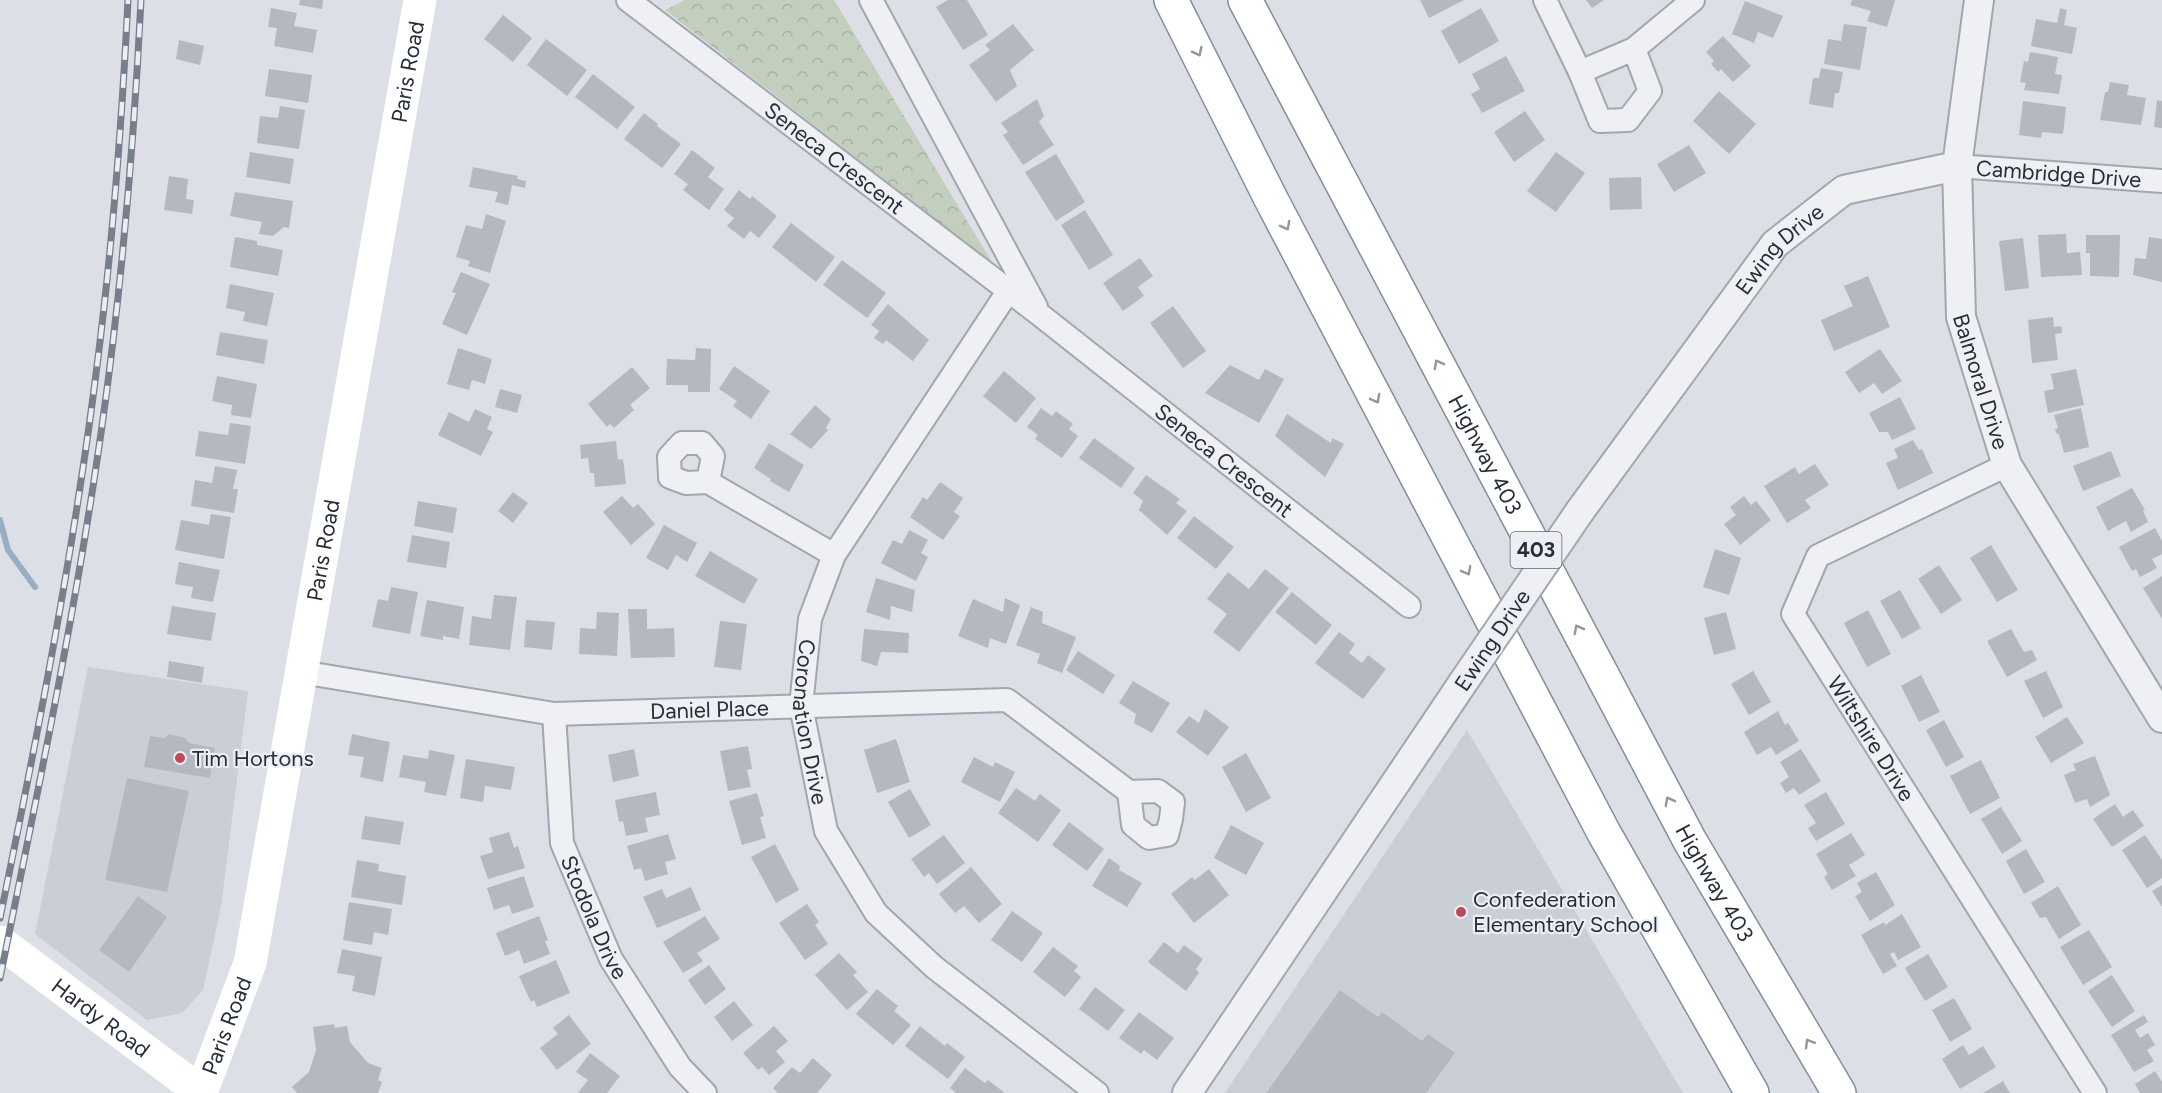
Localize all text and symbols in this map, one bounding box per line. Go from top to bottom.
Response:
street label: Paris Road [386,19,430,125]
one-way arrow [1190,46,1202,57]
street label: Seneca Crescent [759,96,909,220]
street label: Cambridge Drive [1975,154,2142,193]
street label: Ewing Drive [1730,198,1829,300]
one-way arrow [1278,220,1290,231]
street label: Balmoral Drive [1947,310,2014,453]
one-way arrow [1434,360,1445,370]
street label: Highway 403 [1442,390,1528,519]
one-way arrow [1369,393,1380,403]
street label: Seneca Crescent [1149,398,1298,523]
street label: Paris Road [301,497,346,603]
road number: 403 [1510,532,1562,568]
one-way arrow [1460,565,1471,576]
street label: Ewing Drive [1449,584,1536,696]
one-way arrow [1574,625,1585,635]
street label: Coronation Drive [787,638,833,807]
street label: Wiltshire Drive [1822,671,1921,806]
street label: Daniel Place [650,694,769,725]
place label: Tim Hortons [192,745,314,772]
marker: Tim Hortons [173,751,187,765]
one-way arrow [1665,797,1676,808]
street label: Highway 403 [1670,820,1759,946]
street label: Stodola Drive [555,851,633,984]
place label: Confederation Elementary School [1473,886,1658,938]
marker: Confederation Elementary School [1454,905,1468,919]
street label: Hardy Road [46,972,155,1063]
street label: Paris Road [196,973,258,1079]
one-way arrow [1805,1039,1817,1049]

